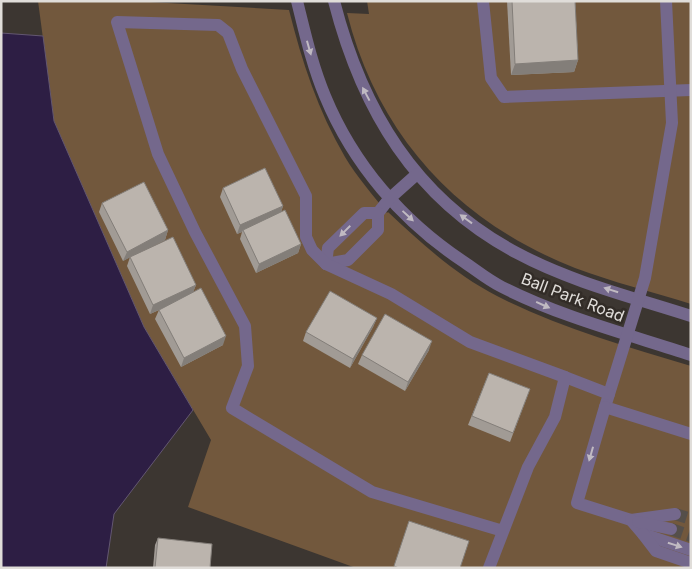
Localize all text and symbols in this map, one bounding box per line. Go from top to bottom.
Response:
one-way arrow [305,41,313,56]
one-way arrow [361,87,370,100]
one-way arrow [401,210,413,222]
one-way arrow [459,214,473,224]
one-way arrow [339,225,351,237]
street label: Ball Park Road [519,268,627,326]
one-way arrow [603,286,618,294]
one-way arrow [536,301,550,309]
one-way arrow [587,447,595,462]
one-way arrow [667,541,682,549]

